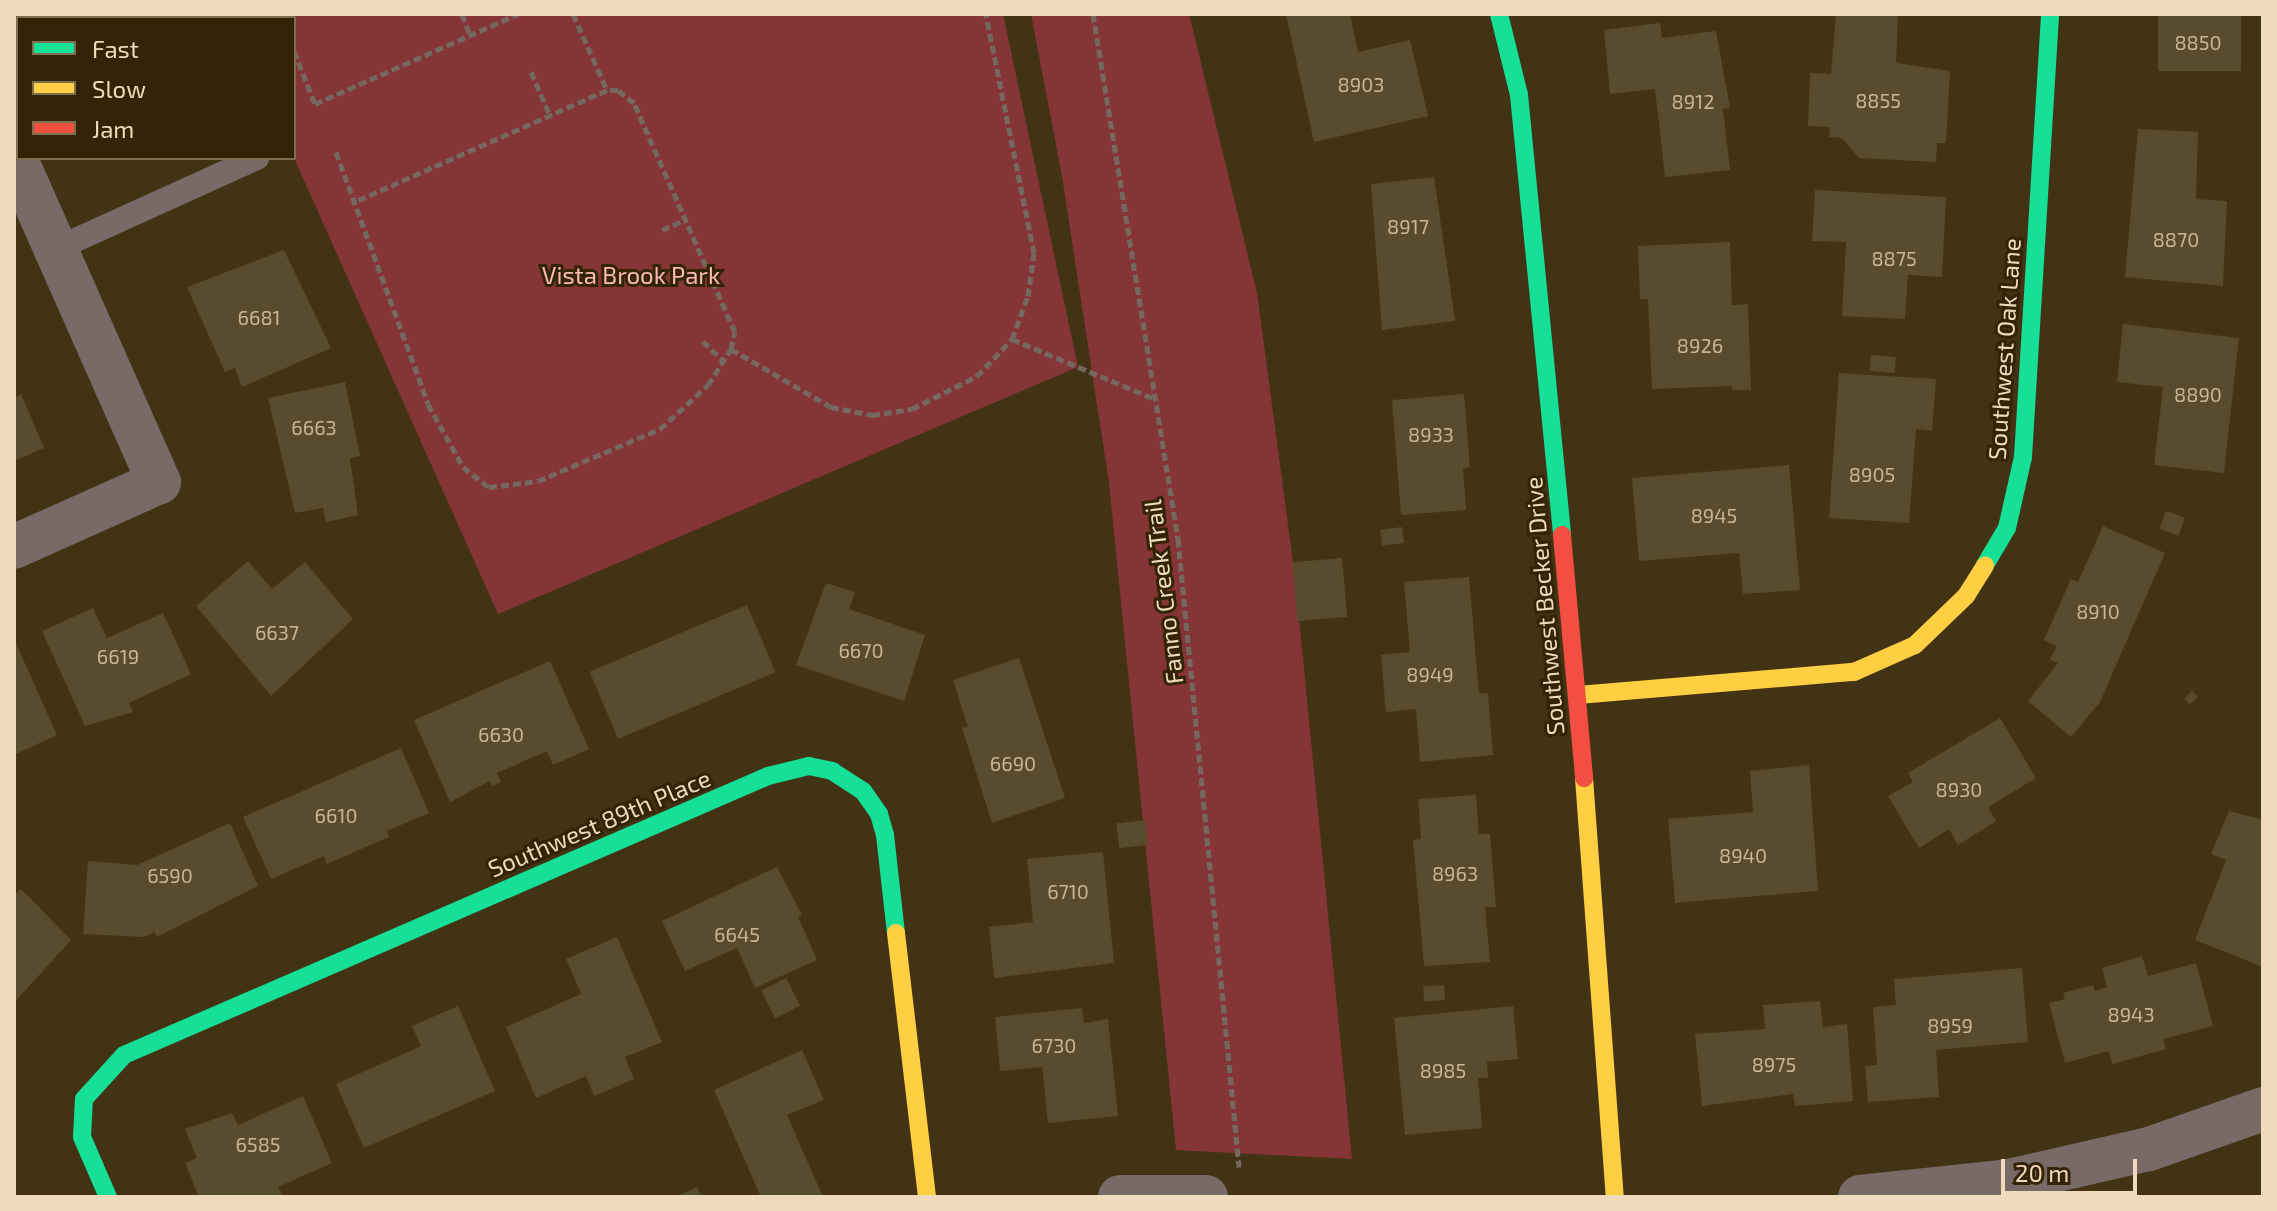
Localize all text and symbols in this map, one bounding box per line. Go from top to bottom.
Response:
legend [16,16,296,160]
house number: 8850 [2174,30,2222,54]
text: Fast [92,34,139,63]
house number: 8903 [1338,72,1384,96]
text: Slow [92,74,146,103]
house number: 8855 [1855,88,1901,112]
house number: 8912 [1672,89,1714,113]
text: Jam [92,114,134,143]
house number: 8917 [1387,214,1429,238]
house number: 8870 [2153,227,2199,251]
street label: Southwest Oak Lane [1982,237,2026,461]
house number: 8875 [1871,246,1917,270]
park label: Vista Brook Park [542,261,720,289]
house number: 6681 [238,305,280,329]
house number: 8926 [1677,333,1723,357]
house number: 8890 [2174,382,2222,406]
house number: 6663 [291,415,337,439]
house number: 8933 [1408,422,1454,446]
house number: 8905 [1849,462,1895,486]
street label: Southwest Becker Drive [1518,476,1570,736]
street label: Fanno Creek Trail [1137,498,1189,686]
house number: 8945 [1691,503,1737,527]
house number: 8910 [2076,599,2120,623]
house number: 6637 [255,620,299,644]
house number: 6670 [838,638,884,662]
house number: 6619 [97,644,139,668]
house number: 8949 [1406,662,1454,686]
house number: 6630 [478,722,524,746]
house number: 6690 [990,751,1036,775]
street label: Southwest 89th Place [483,763,715,883]
house number: 8930 [1936,777,1982,801]
house number: 6610 [315,803,357,827]
house number: 8940 [1719,843,1767,867]
house number: 8963 [1432,861,1478,885]
house number: 6590 [147,863,193,887]
house number: 6710 [1047,879,1089,903]
house number: 6645 [714,922,760,946]
house number: 8943 [2108,1002,2154,1026]
house number: 8959 [1927,1013,1973,1037]
house number: 6730 [1032,1033,1076,1057]
house number: 8975 [1752,1052,1796,1076]
house number: 8985 [1420,1058,1466,1082]
house number: 6585 [235,1132,281,1156]
scale bar [2005,1143,2141,1193]
text: 20 m [2015,1158,2069,1187]

